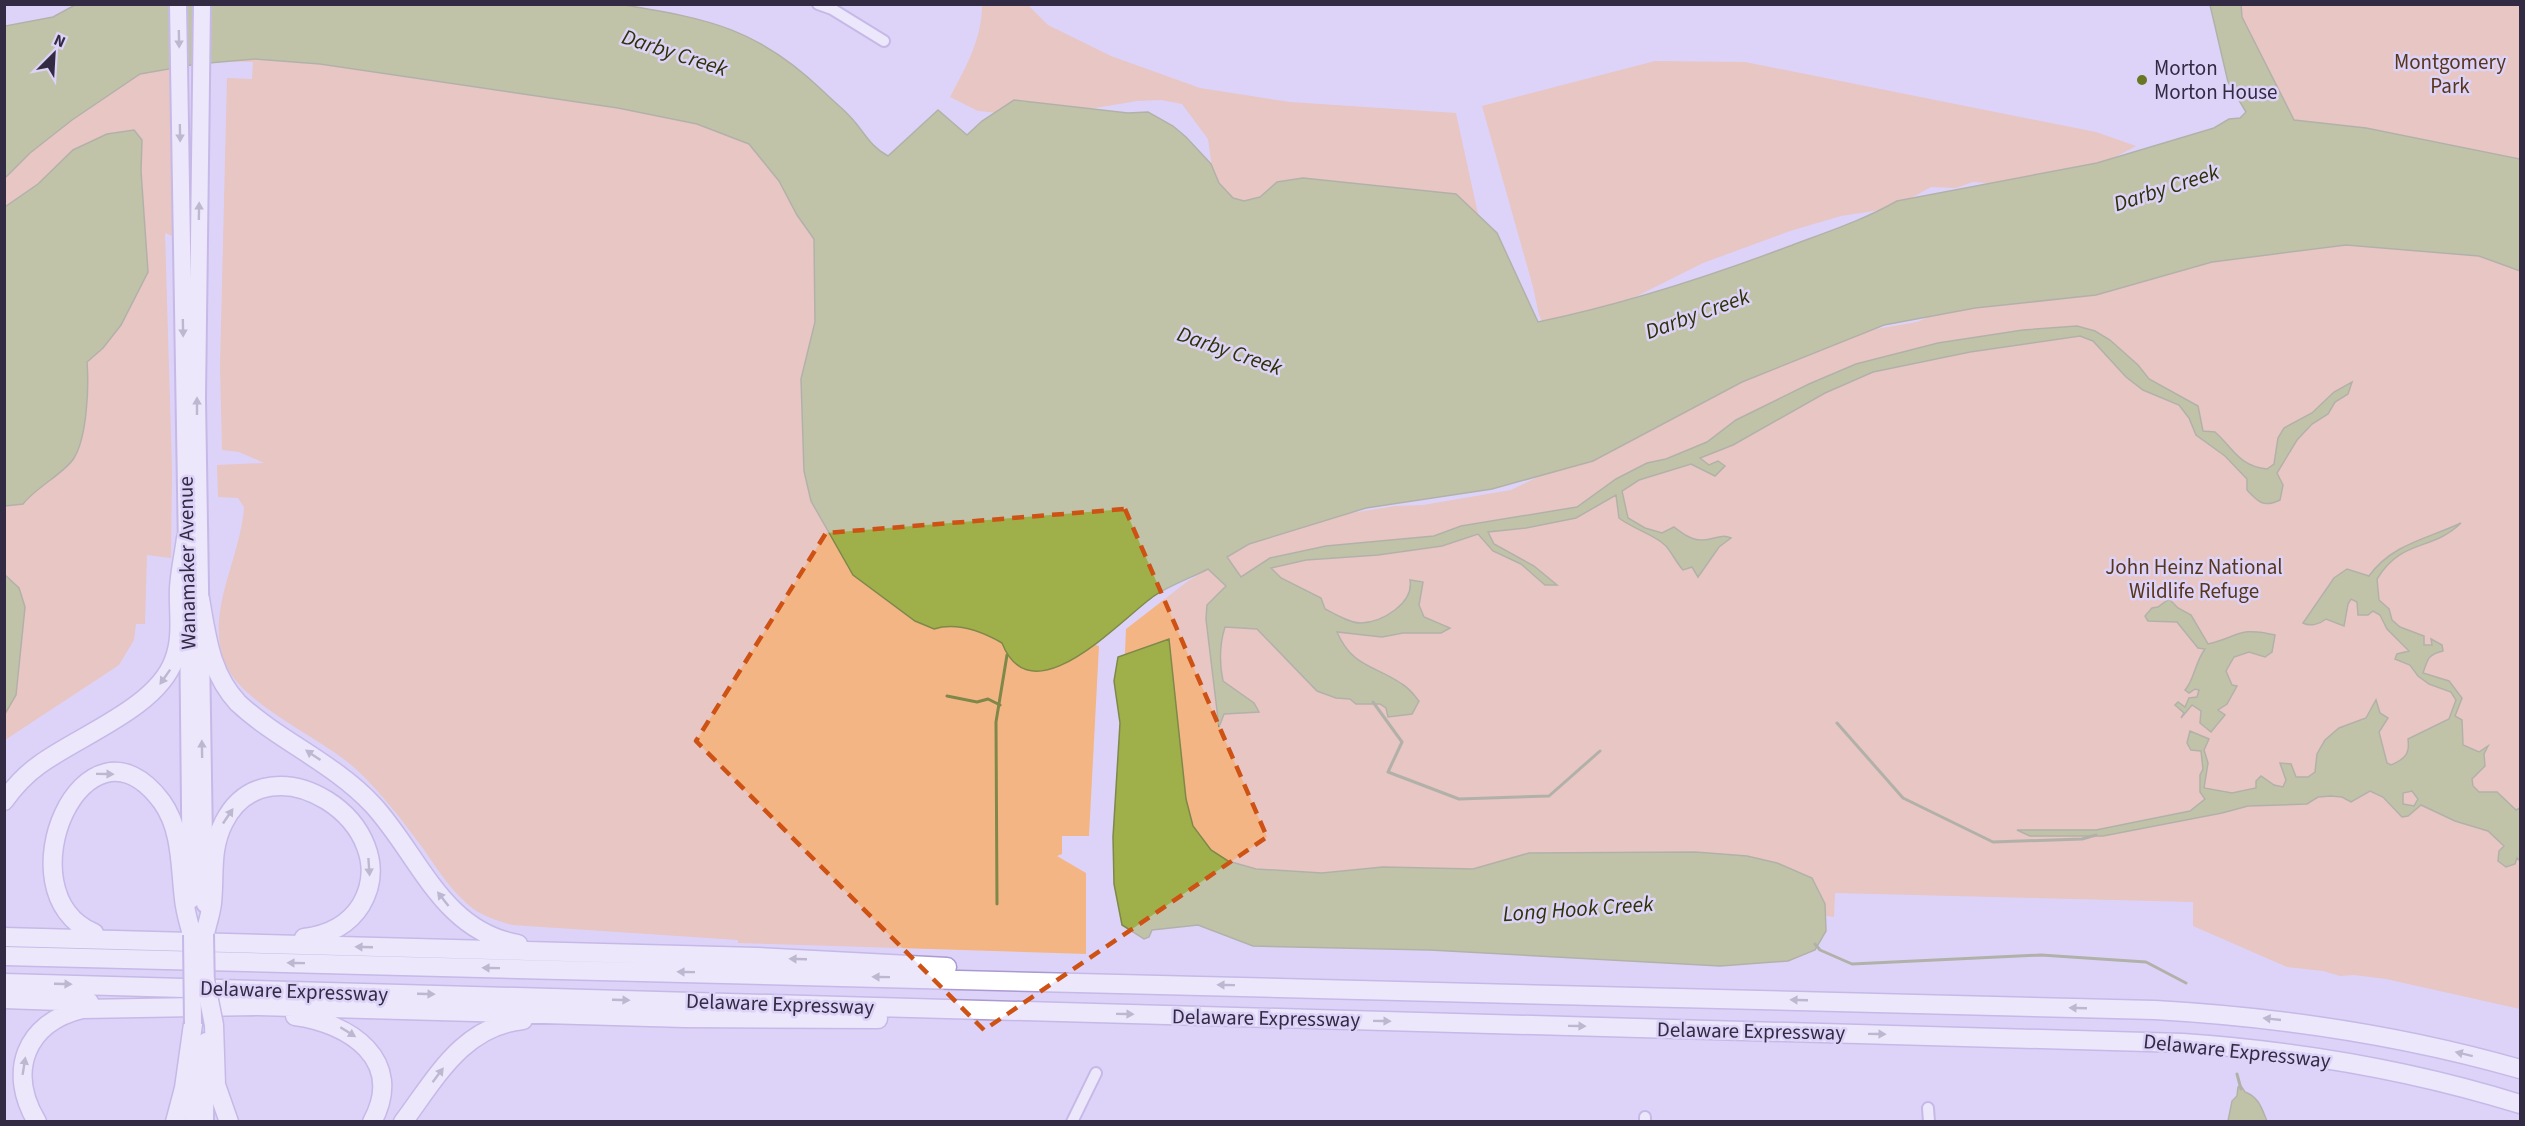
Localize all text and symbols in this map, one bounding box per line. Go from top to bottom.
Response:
water label: Darby Creek [618,21,732,85]
north arrow [24,24,84,84]
text: N [50,29,69,53]
one-way arrow [174,30,183,49]
park label: Montgomery Park [2394,47,2506,101]
place label: Morton Morton House [2154,53,2278,107]
marker: Morton Morton House [2135,73,2149,87]
one-way arrow [175,123,185,142]
water label: Darby Creek [2109,156,2224,220]
one-way arrow [195,202,204,221]
water label: Darby Creek [1641,280,1755,348]
one-way arrow [178,318,188,337]
water label: Darby Creek [1173,318,1287,384]
one-way arrow [192,397,202,416]
street label: Wanamaker Avenue [170,476,204,650]
park label: John Heinz National Wildlife Refuge [2105,552,2283,606]
one-way arrow [159,668,171,684]
one-way arrow [197,740,207,759]
one-way arrow [306,749,322,761]
one-way arrow [95,770,114,779]
one-way arrow [222,809,234,825]
one-way arrow [364,858,373,877]
water label: Long Hook Creek [1502,888,1655,930]
one-way arrow [436,891,449,907]
one-way arrow [355,942,374,952]
one-way arrow [789,954,808,963]
one-way arrow [287,958,306,968]
one-way arrow [482,963,501,972]
one-way arrow [677,968,696,977]
one-way arrow [872,972,891,982]
street label: Delaware Expressway [199,973,389,1009]
one-way arrow [53,980,72,989]
one-way arrow [1217,981,1236,990]
street label: Delaware Expressway [685,986,875,1022]
one-way arrow [416,990,435,999]
one-way arrow [611,995,630,1004]
one-way arrow [1789,996,1808,1005]
street label: Delaware Expressway [1172,1001,1361,1035]
one-way arrow [2068,1003,2087,1013]
one-way arrow [1115,1010,1134,1019]
street label: Delaware Expressway [1657,1014,1846,1048]
one-way arrow [2263,1015,2282,1024]
one-way arrow [1373,1016,1392,1026]
one-way arrow [1568,1021,1587,1031]
street label: Delaware Expressway [2142,1026,2332,1076]
one-way arrow [340,1027,357,1038]
one-way arrow [1868,1029,1887,1039]
one-way arrow [2455,1048,2473,1058]
one-way arrow [20,1057,29,1076]
one-way arrow [432,1067,444,1083]

